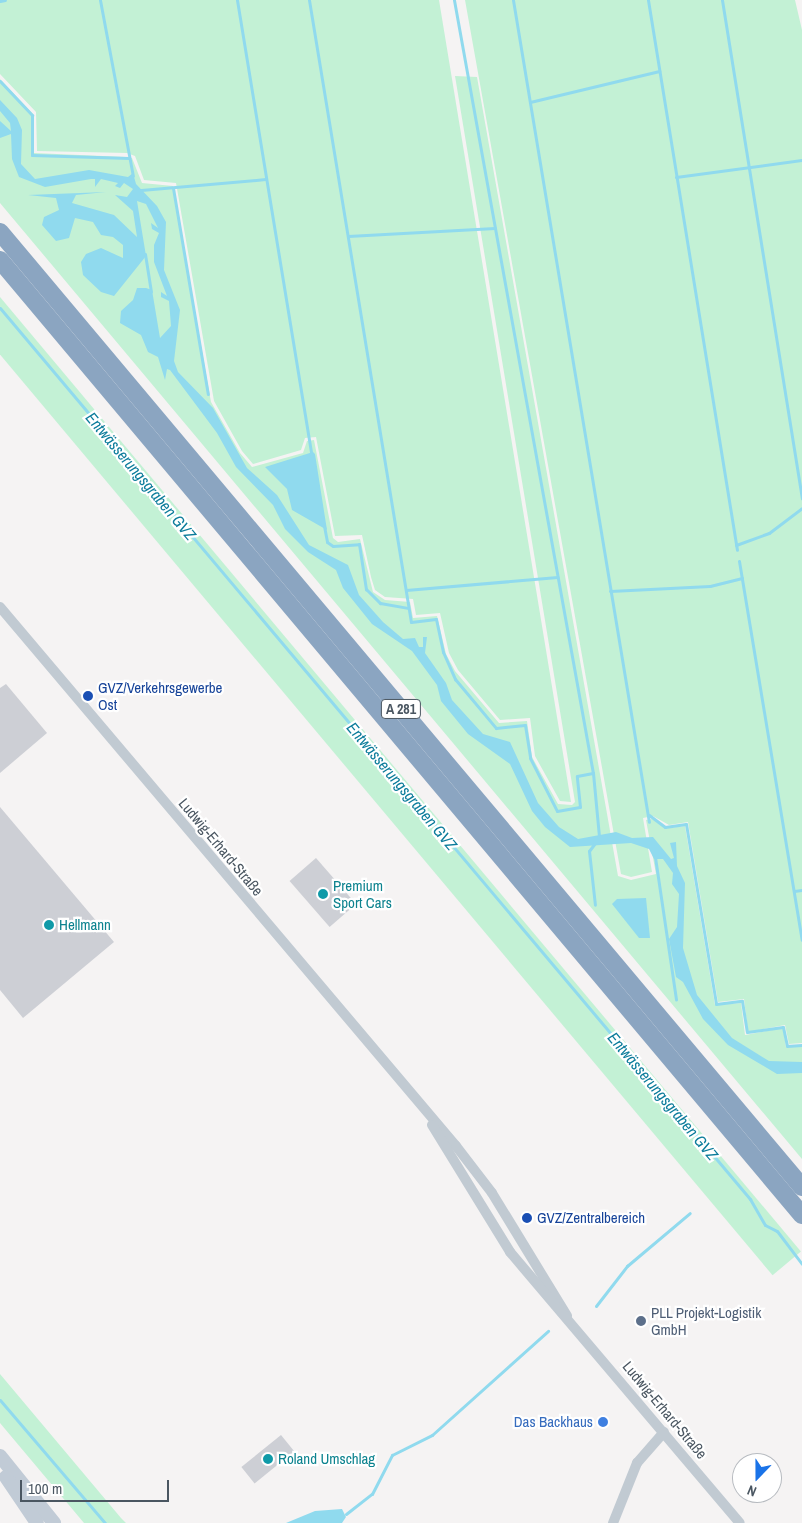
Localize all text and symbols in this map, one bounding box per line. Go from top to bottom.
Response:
water label: Entwässerungsgraben GVZ [82,408,200,544]
place label: GVZ/Verkehrsgewerbe Ost [98,678,222,713]
marker: GVZ/Verkehrsgewerbe Ost [82,690,94,702]
road number: A 281 [380,698,422,721]
water label: Entwässerungsgraben GVZ [343,718,461,854]
street label: Ludwig-Erhard-Straße [175,795,267,899]
place label: Premium Sport Cars [333,876,392,911]
marker: Premium Sport Cars [317,888,329,900]
place label: Hellmann [59,916,111,934]
marker: Hellmann [43,919,55,931]
water label: Entwässerungsgraben GVZ [604,1028,722,1164]
place label: GVZ/Zentralbereich [537,1209,645,1227]
marker: GVZ/Zentralbereich [521,1212,533,1224]
place label: PLL Projekt-Logistik GmbH [651,1303,762,1338]
marker: PLL Projekt-Logistik GmbH [635,1315,647,1327]
street label: Ludwig-Erhard-Straße [619,1358,711,1462]
place label: Das Backhaus [514,1413,593,1431]
marker: Das Backhaus [597,1416,609,1428]
place label: Roland Umschlag [278,1450,375,1468]
marker: Roland Umschlag [262,1453,274,1465]
north arrow [732,1453,782,1503]
scale bar [22,1470,171,1502]
text: 100 m [28,1478,62,1499]
text: N [745,1481,759,1501]

